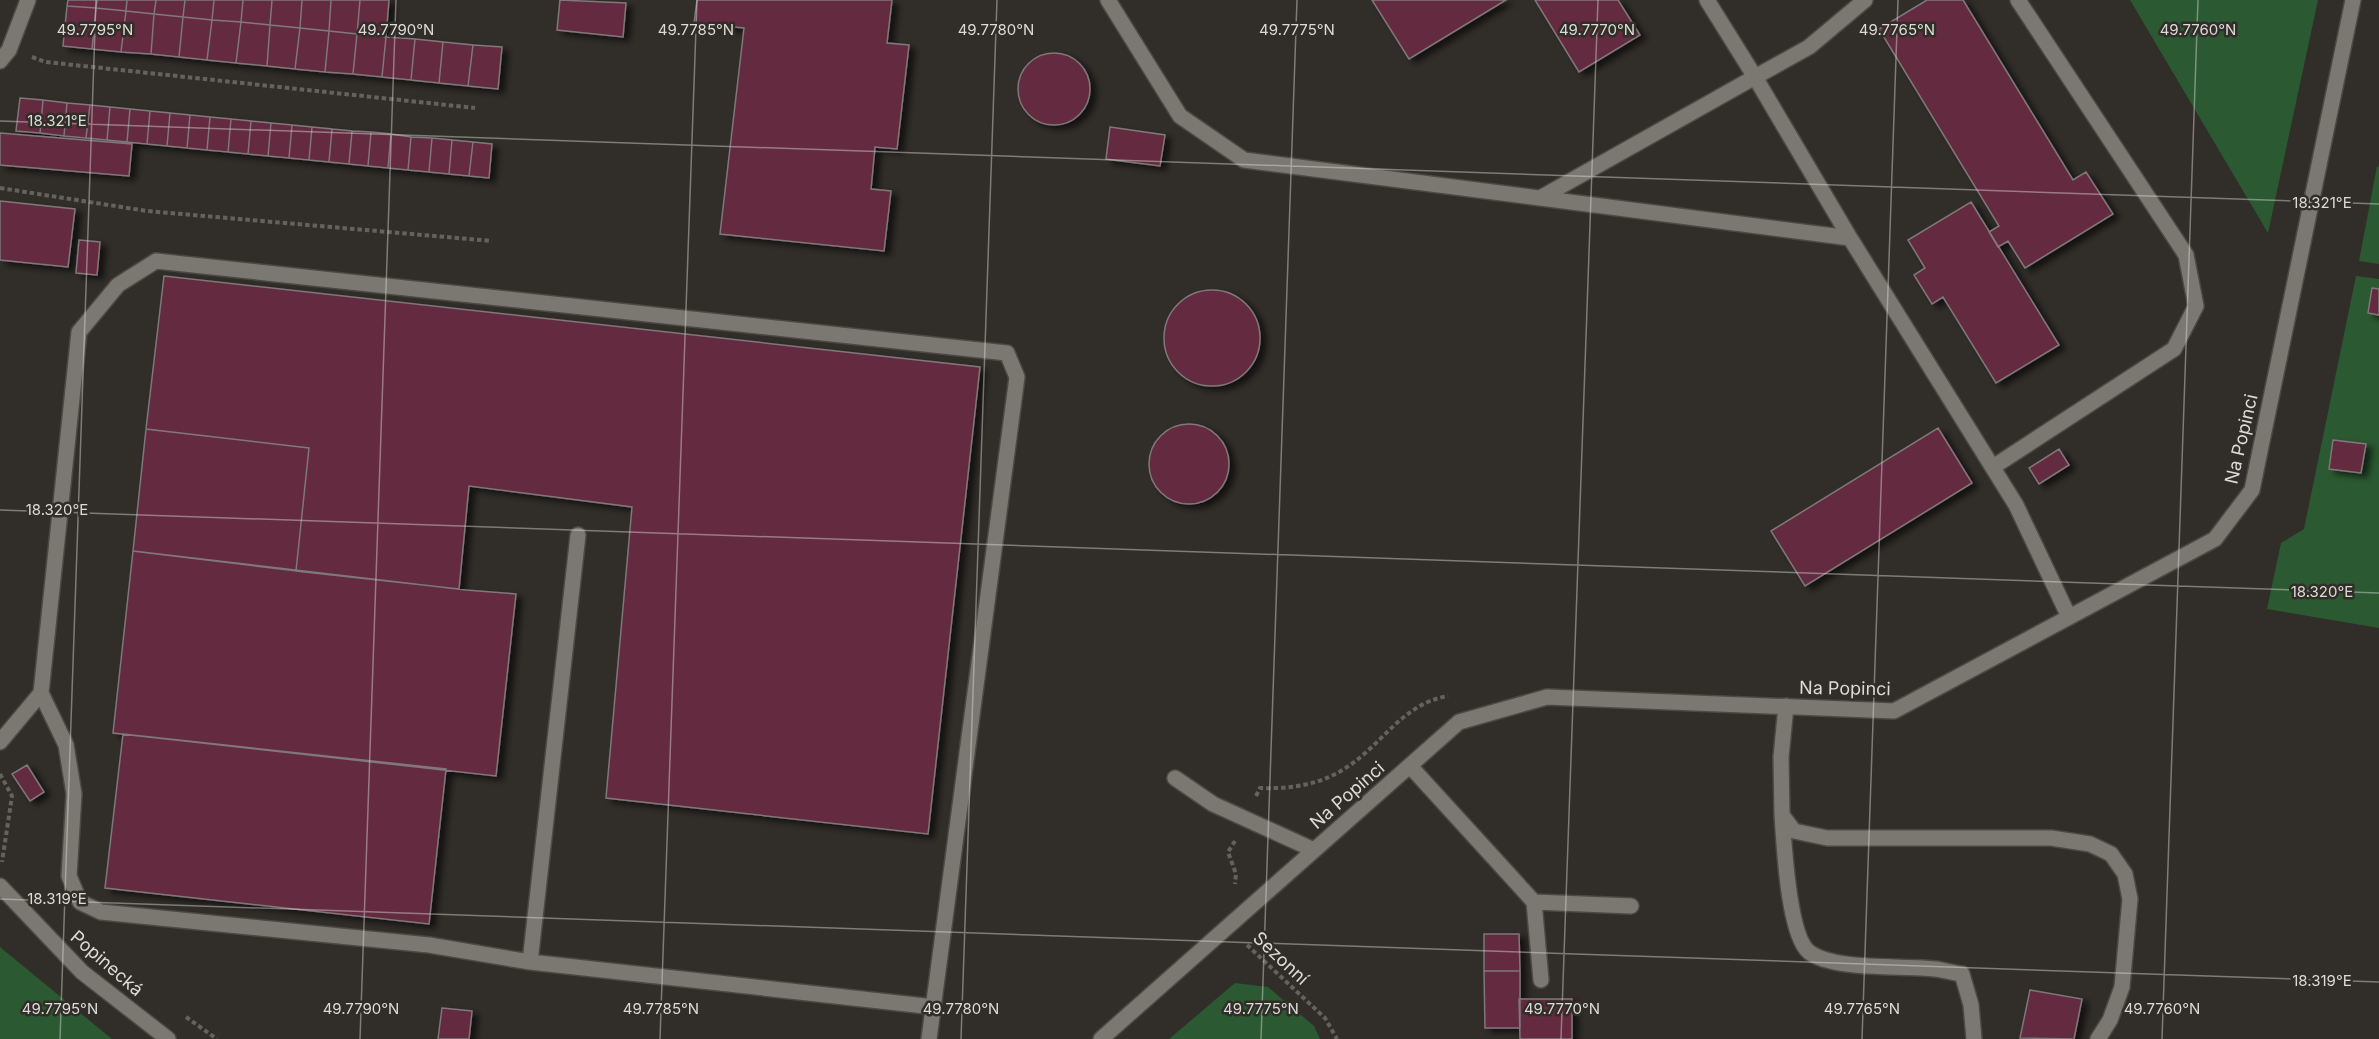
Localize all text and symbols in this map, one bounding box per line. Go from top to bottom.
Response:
text: 49.7795°N [57,20,133,39]
text: 49.7790°N [358,20,434,39]
text: 49.7785°N [658,20,734,39]
text: 49.7780°N [958,20,1034,39]
text: 49.7775°N [1259,20,1335,39]
text: 49.7770°N [1559,20,1635,39]
text: 49.7765°N [1859,20,1935,39]
text: 49.7760°N [2160,20,2236,39]
text: 18.321°E [27,111,87,130]
text: 18.321°E [2292,193,2352,212]
street label: Na Popinci [2220,392,2262,486]
text: 18.320°E [26,500,88,519]
text: 18.320°E [2291,582,2353,601]
street label: Na Popinci [1799,677,1891,699]
street label: Na Popinci [1306,757,1388,833]
text: 18.319°E [27,889,87,908]
street label: Popinecká [67,926,147,1000]
street label: Sezonní [1249,927,1313,989]
text: 18.319°E [2292,971,2352,990]
text: 49.7795°N [22,999,98,1018]
text: 49.7790°N [323,999,399,1018]
text: 49.7785°N [623,999,699,1018]
text: 49.7780°N [923,999,999,1018]
text: 49.7775°N [1223,999,1299,1018]
text: 49.7770°N [1524,999,1600,1018]
text: 49.7765°N [1824,999,1900,1018]
text: 49.7760°N [2124,999,2200,1018]

